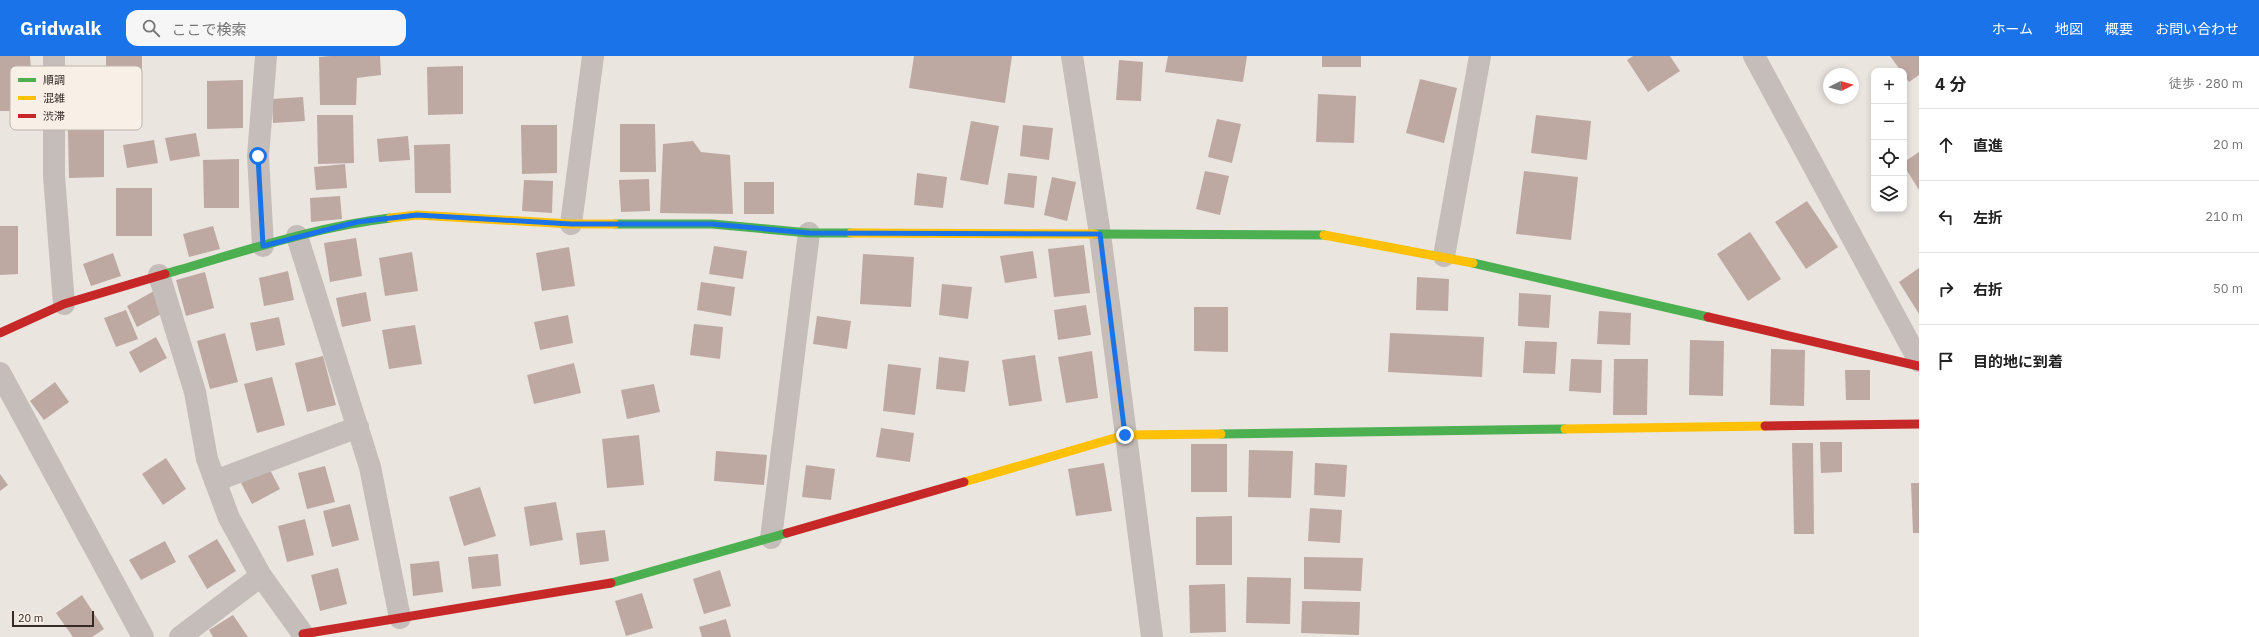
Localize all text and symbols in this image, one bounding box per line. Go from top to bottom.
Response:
search box [126,10,406,46]
text: Gridwalk [20,16,102,40]
icon: search [140,17,162,39]
text: ここで検索 [172,20,247,39]
text: ホーム [1991,20,2033,38]
text: 地図 [2055,20,2083,38]
text: 概要 [2105,20,2133,38]
text: お問い合わせ [2155,20,2239,38]
legend [10,66,142,130]
north arrow [1823,68,1859,104]
map controls [1871,68,1907,212]
button: + [1871,68,1907,104]
text: 順調 [43,73,65,87]
text: 4 分 [1935,73,1966,95]
text: 徒歩 · 280 m [2169,75,2243,92]
text: 混雑 [43,91,65,105]
button: − [1871,104,1907,140]
text: 渋滞 [43,109,65,123]
icon: ahead [1935,134,1957,156]
text: 直進 [1973,136,2003,155]
text: 20 m [2213,136,2243,153]
button: locate [1871,140,1907,176]
route start [249,147,267,165]
button: layers [1871,176,1907,212]
icon: left [1935,206,1957,228]
text: 左折 [1973,208,2003,227]
text: 210 m [2205,208,2243,225]
icon: right [1935,278,1957,300]
text: 右折 [1973,280,2003,299]
text: 50 m [2213,280,2243,297]
icon: arrive [1935,350,1957,372]
text: 目的地に到着 [1973,352,2063,371]
route end [1116,426,1134,444]
scale bar [12,609,94,628]
text: 20 m [18,611,43,625]

